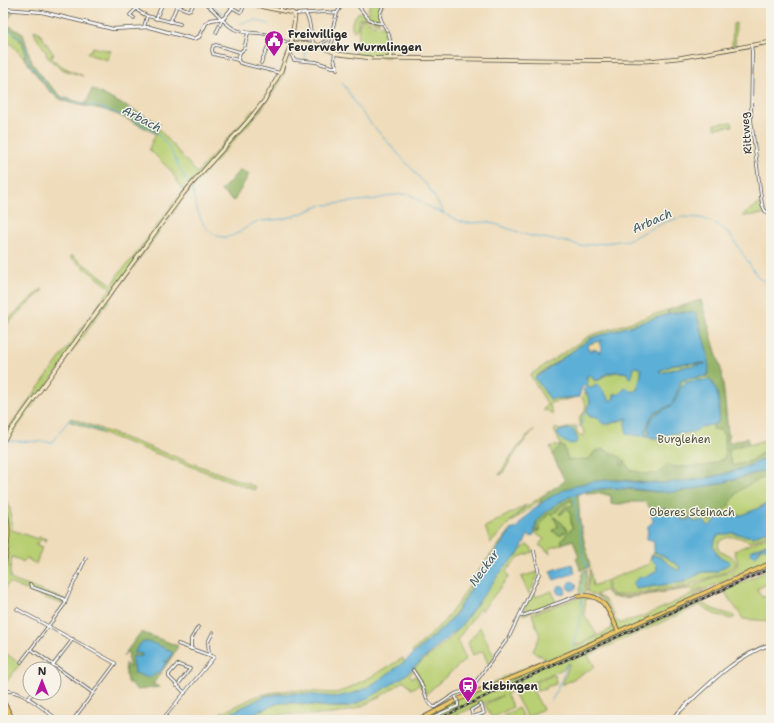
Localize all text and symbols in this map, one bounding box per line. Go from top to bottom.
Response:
place label: Freiwillige Feuerwehr Wurmlingen [288,27,422,55]
public building icon: Freiwillige Feuerwehr Wurmlingen [263,29,285,57]
water label: Arbach [120,102,164,136]
street label: Rittweg [737,111,756,155]
water label: Arbach [630,205,674,237]
park label: Burglehen [657,432,711,447]
park label: Oberes Steinach [649,505,735,520]
water label: Neckar [465,546,503,589]
north arrow [22,661,62,701]
text: N [38,664,47,679]
station icon: Kiebingen [457,675,479,703]
place label: Kiebingen [482,679,539,694]

